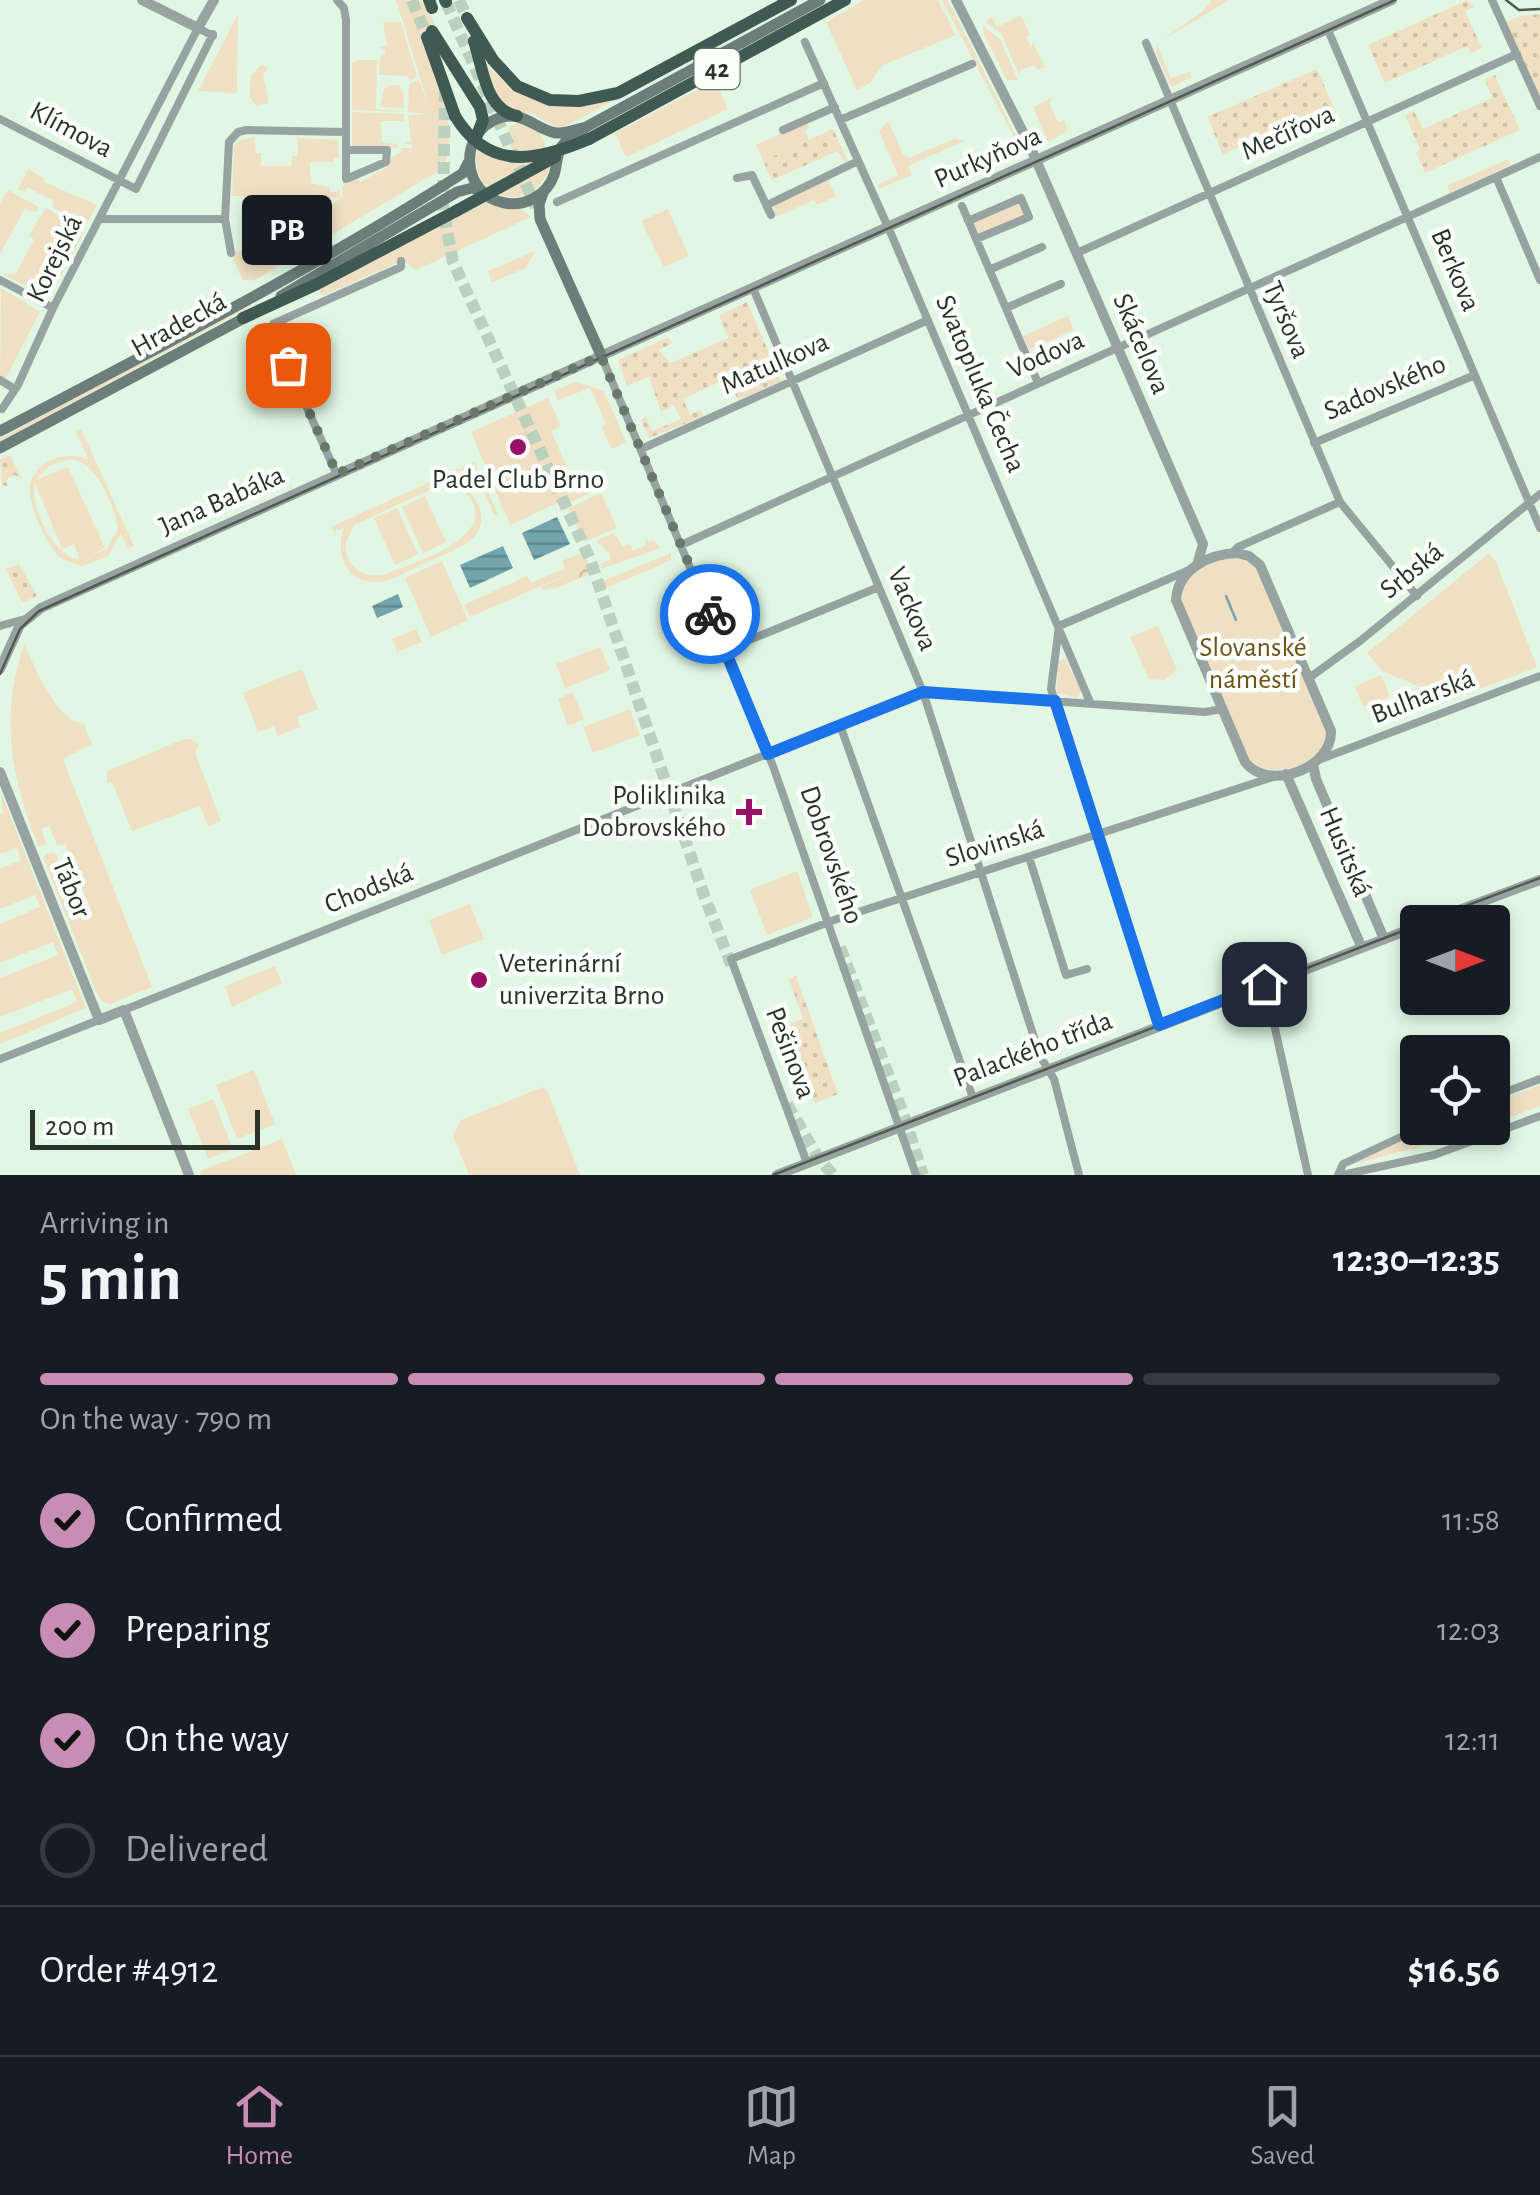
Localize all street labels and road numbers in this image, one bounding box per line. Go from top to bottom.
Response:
road number: 42 [694,49,740,89]
street label: Klímova [25,97,117,163]
street label: Mečířova [1237,100,1339,166]
street label: Purkyňova [930,122,1046,194]
street label: Korejská [22,211,88,307]
street label: Berkova [1425,225,1485,315]
street label: Tyršova [1257,277,1315,363]
street label: Hradecká [127,288,231,362]
street label: Svatopluka Čecha [930,290,1032,477]
street label: Skácelova [1107,290,1175,398]
street label: Vodova [1004,326,1089,384]
street label: Matulkova [717,328,833,400]
street label: Sadovského [1320,350,1450,426]
street label: Jana Babáka [155,461,289,541]
street label: Srbská [1375,537,1449,605]
street label: Vackova [882,563,942,655]
street label: Bulharská [1368,665,1478,729]
street label: Dobrovského [794,782,868,928]
street label: Husitská [1314,803,1376,901]
street label: Slovinská [942,815,1048,873]
street label: Tábor [46,854,96,922]
street label: Chodská [321,859,417,919]
street label: Pešinova [760,1003,820,1103]
street label: Palackého třída [950,1007,1116,1093]

